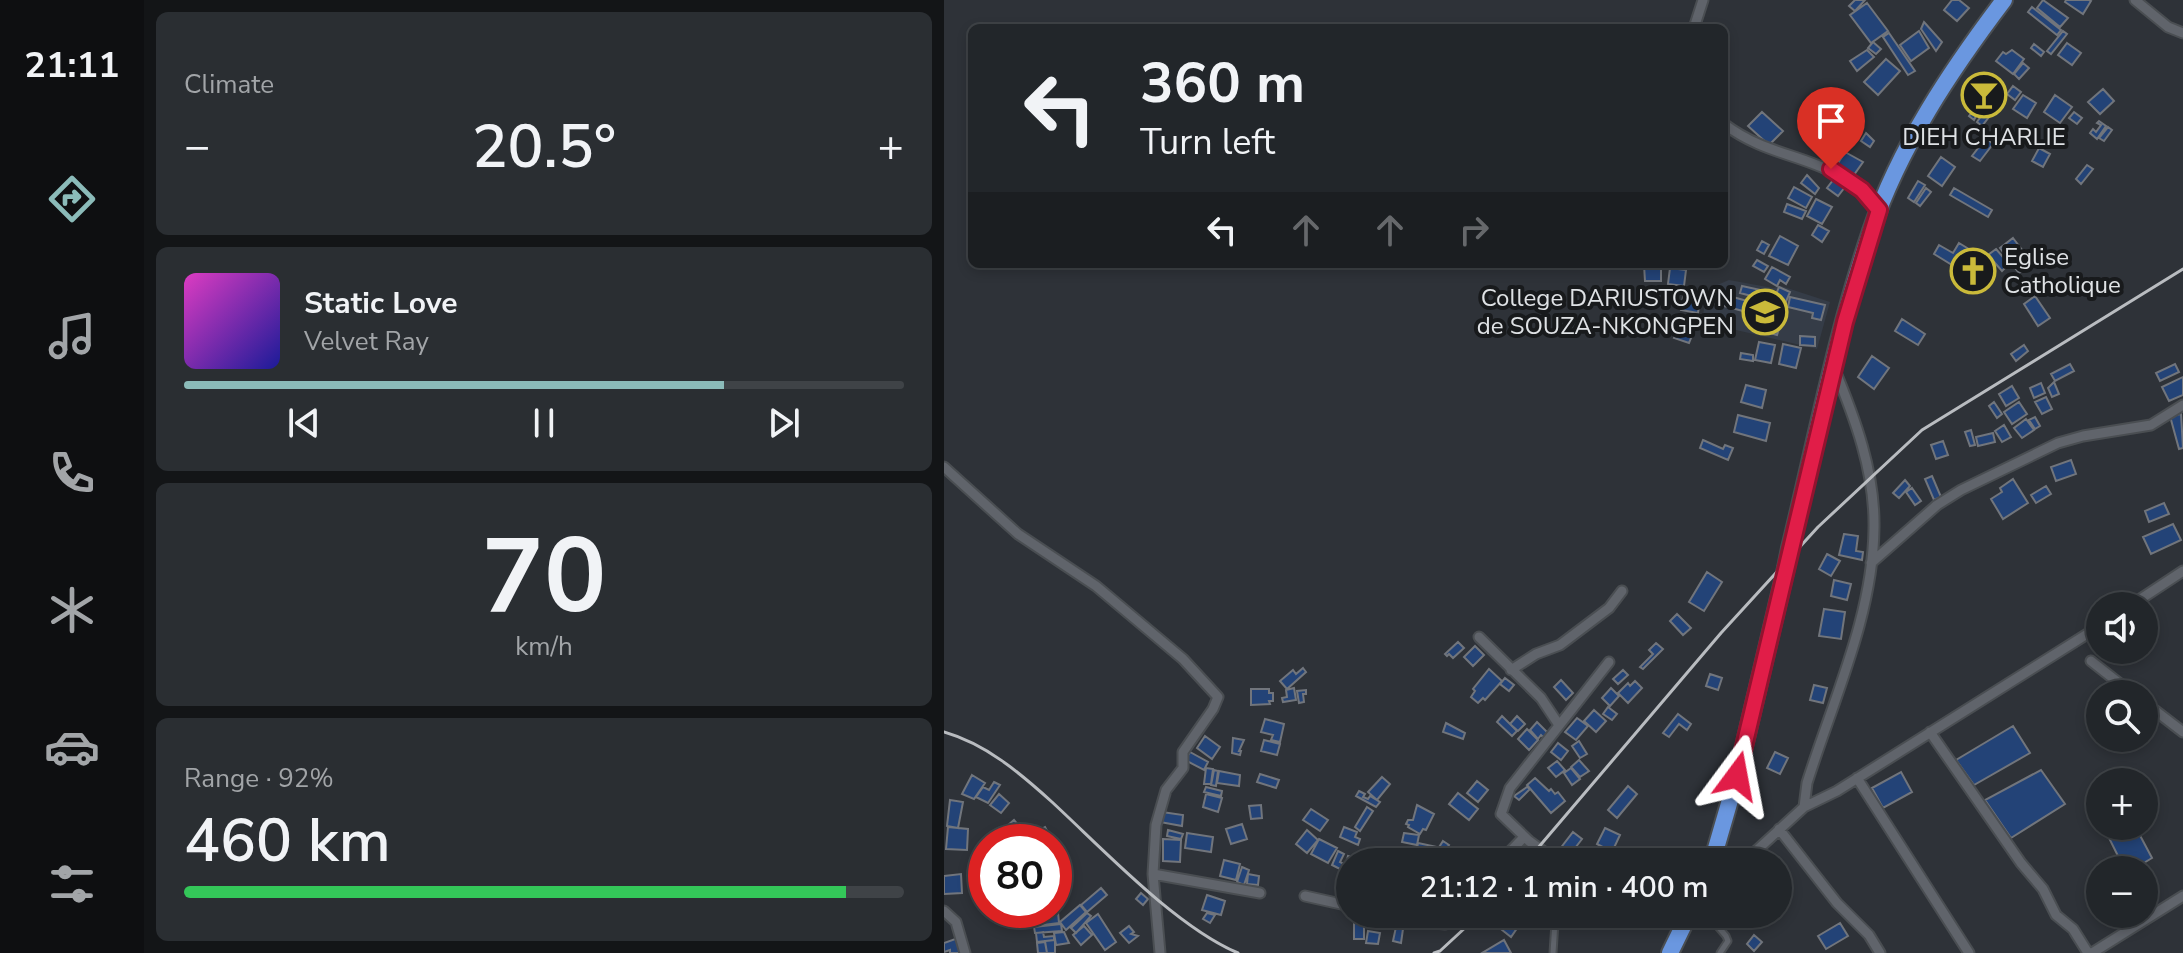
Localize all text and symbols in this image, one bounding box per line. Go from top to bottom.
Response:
text: 21:11 [24,41,120,90]
text: 360 m [1140,45,1305,122]
icon: left [1008,56,1112,160]
text: Climate [184,67,274,102]
bar icon: DIEH CHARLIE [1960,71,2008,119]
pin [1797,87,1865,169]
icon: arrive [1809,99,1853,143]
text: 20.5° [472,106,616,188]
text: − [184,117,210,177]
text: + [878,117,904,177]
text: Turn left [1140,118,1275,167]
place label: DIEH CHARLIE [1902,121,2066,153]
icon: directions [44,171,100,227]
icon: left [1200,208,1244,252]
icon: ahead [1284,208,1328,252]
icon: ahead [1368,208,1412,252]
icon: right [1452,208,1496,252]
place label: Eglise Catholique [2004,241,2121,301]
church icon: Eglise Catholique [1949,247,1997,295]
place label: College DARIUSTOWN de SOUZA-NKONGPEN [1477,282,1734,342]
text: Static Love [304,283,458,324]
school or university icon: College DARIUSTOWN de SOUZA-NKONGPEN [1741,288,1789,336]
icon: music [44,308,100,364]
text: Velvet Ray [304,324,429,359]
icon: previous [282,401,326,445]
icon: pause [522,401,566,445]
icon: next [762,401,806,445]
icon: phone [44,445,100,501]
text: 70 [482,506,606,648]
icon: climate [44,582,100,638]
map controls [2086,592,2158,928]
button: sound [2086,592,2158,664]
text: km/h [515,629,573,664]
button: search [2086,680,2158,752]
icon: car [44,719,100,775]
position arrow [1695,734,1779,818]
text: Range · 92% [184,761,334,796]
button: + [2086,768,2158,840]
text: 460 km [184,800,391,882]
speed limit sign: 80 [968,824,1072,928]
icon: filters [44,856,100,912]
button: − [2086,856,2158,928]
text: 21:12 · 1 min · 400 m [1419,867,1709,908]

